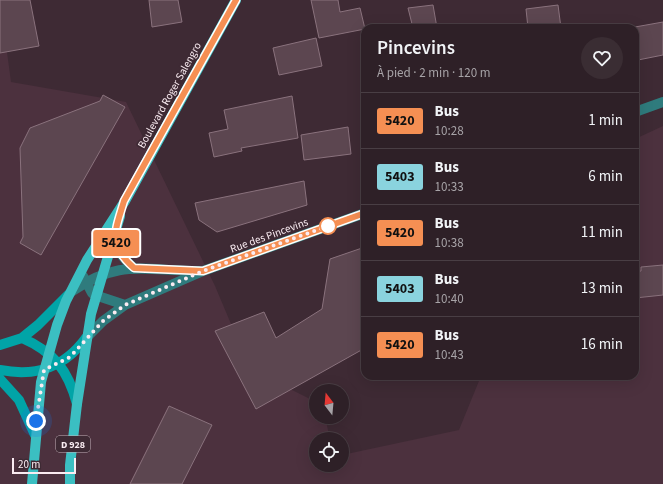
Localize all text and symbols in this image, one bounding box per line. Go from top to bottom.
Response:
text: Pincevins [377,35,455,62]
button: heart [581,37,623,79]
street label: Boulevard Roger Salengro [134,39,205,151]
text: À pied · 2 min · 120 m [377,64,491,82]
text: Bus [435,101,459,122]
text: 1 min [588,110,623,131]
text: 5420 [385,111,415,131]
text: 10:28 [435,122,464,140]
text: Bus [435,157,459,178]
text: 6 min [588,166,623,187]
text: 5403 [385,167,415,187]
text: 10:33 [435,178,464,196]
text: Bus [435,213,459,234]
street label: Rue des Pincevins [228,214,311,257]
unlabelled marker [319,217,337,235]
text: 11 min [581,222,623,243]
text: 5420 [385,223,415,243]
line badge: 5420 [88,230,144,256]
text: 5420 [101,233,131,253]
text: 10:38 [435,234,464,252]
text: Bus [435,269,459,290]
text: 13 min [581,278,623,299]
text: 5403 [385,279,415,299]
text: 10:40 [435,290,464,308]
text: Bus [435,325,459,346]
text: 16 min [581,334,623,355]
text: 5420 [385,335,415,355]
text: 10:43 [435,346,464,364]
north arrow [309,384,349,424]
map controls [309,384,349,472]
your location [26,411,46,431]
button: locate [309,432,349,472]
road number: D 928 [56,436,90,452]
scale bar [12,456,76,475]
text: 20 m [18,457,40,472]

